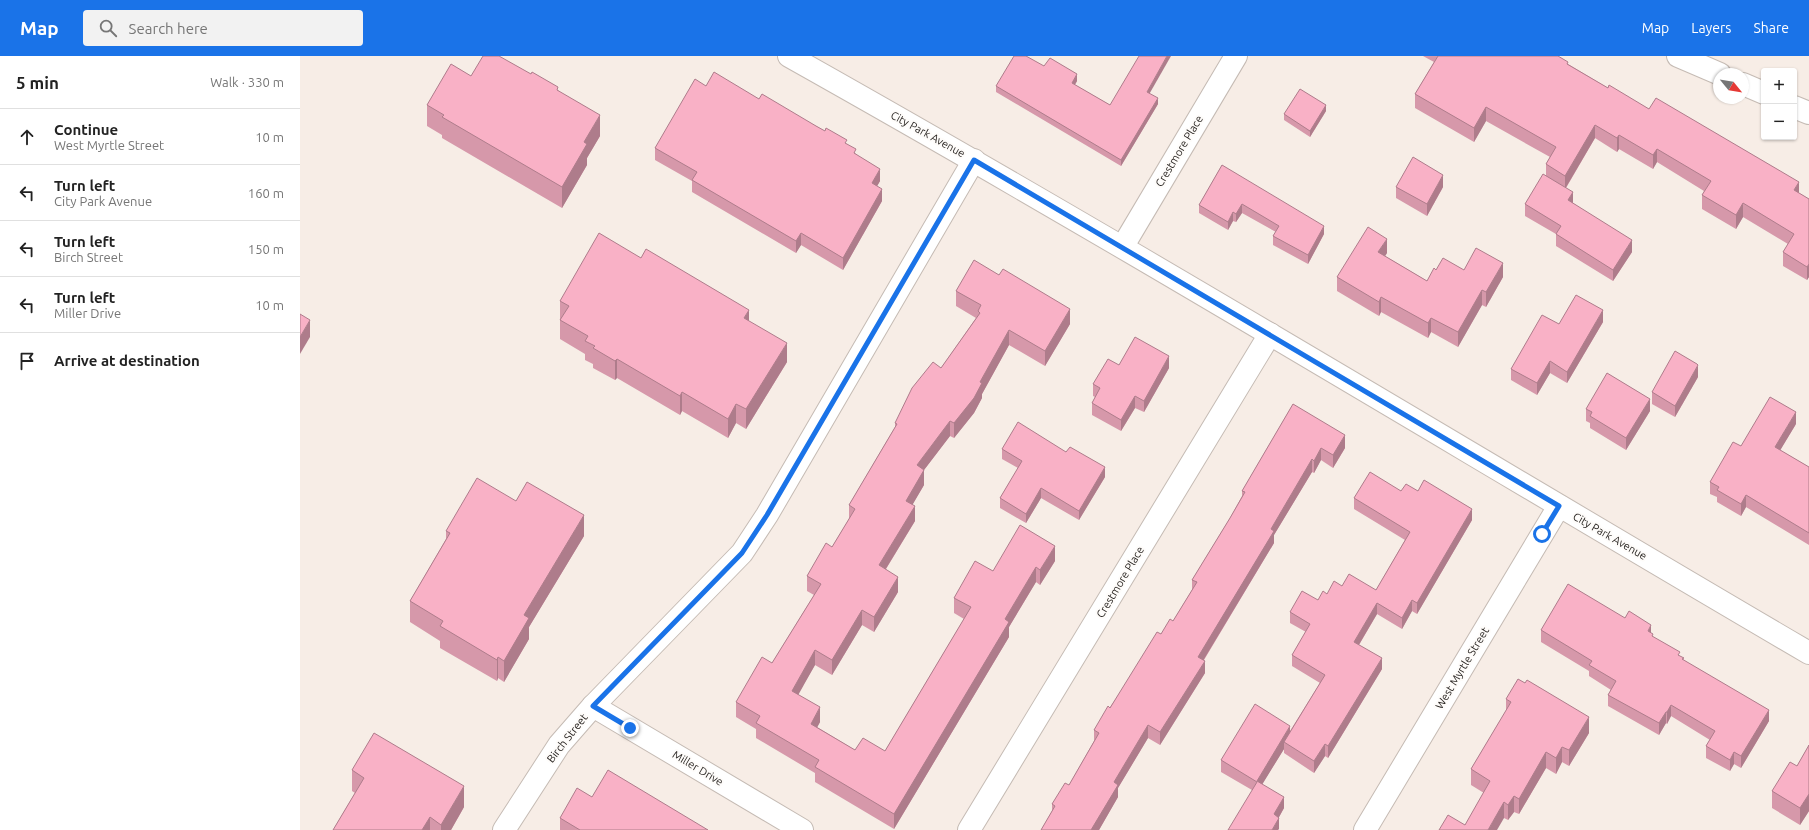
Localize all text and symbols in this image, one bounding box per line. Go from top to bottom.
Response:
search box [83,10,363,46]
text: Map [20,17,59,39]
icon: search [97,17,119,39]
text: Search here [129,20,208,37]
text: Map [1642,20,1669,36]
text: Layers [1691,20,1731,36]
text: Share [1753,20,1789,36]
north arrow [1713,68,1749,104]
map controls [1761,68,1797,140]
button: + [1761,68,1797,104]
text: 5 min [16,73,59,92]
text: Walk · 330 m [210,75,284,89]
button: − [1761,104,1797,140]
street label: City Park Avenue [889,109,967,159]
street label: Crestmore Place [1153,113,1205,189]
text: Continue [54,121,118,138]
icon: ahead [16,126,38,148]
text: 10 m [255,130,284,144]
text: West Myrtle Street [54,138,164,152]
text: Turn left [54,177,115,194]
icon: left [16,182,38,204]
text: 160 m [248,186,284,200]
text: City Park Avenue [54,194,152,208]
text: Turn left [54,233,115,250]
icon: left [16,238,38,260]
text: 150 m [248,242,284,256]
text: Birch Street [54,250,123,264]
text: Turn left [54,289,115,306]
icon: left [16,294,38,316]
text: 10 m [255,298,284,312]
text: Miller Drive [54,306,121,320]
icon: arrive [16,350,38,372]
text: Arrive at destination [54,352,200,369]
street label: City Park Avenue [1571,510,1649,562]
route start [1533,525,1551,543]
street label: Crestmore Place [1094,544,1146,620]
street label: West Myrtle Street [1433,624,1491,711]
street label: Birch Street [544,711,590,765]
route end [621,719,639,737]
street label: Miller Drive [671,748,725,788]

